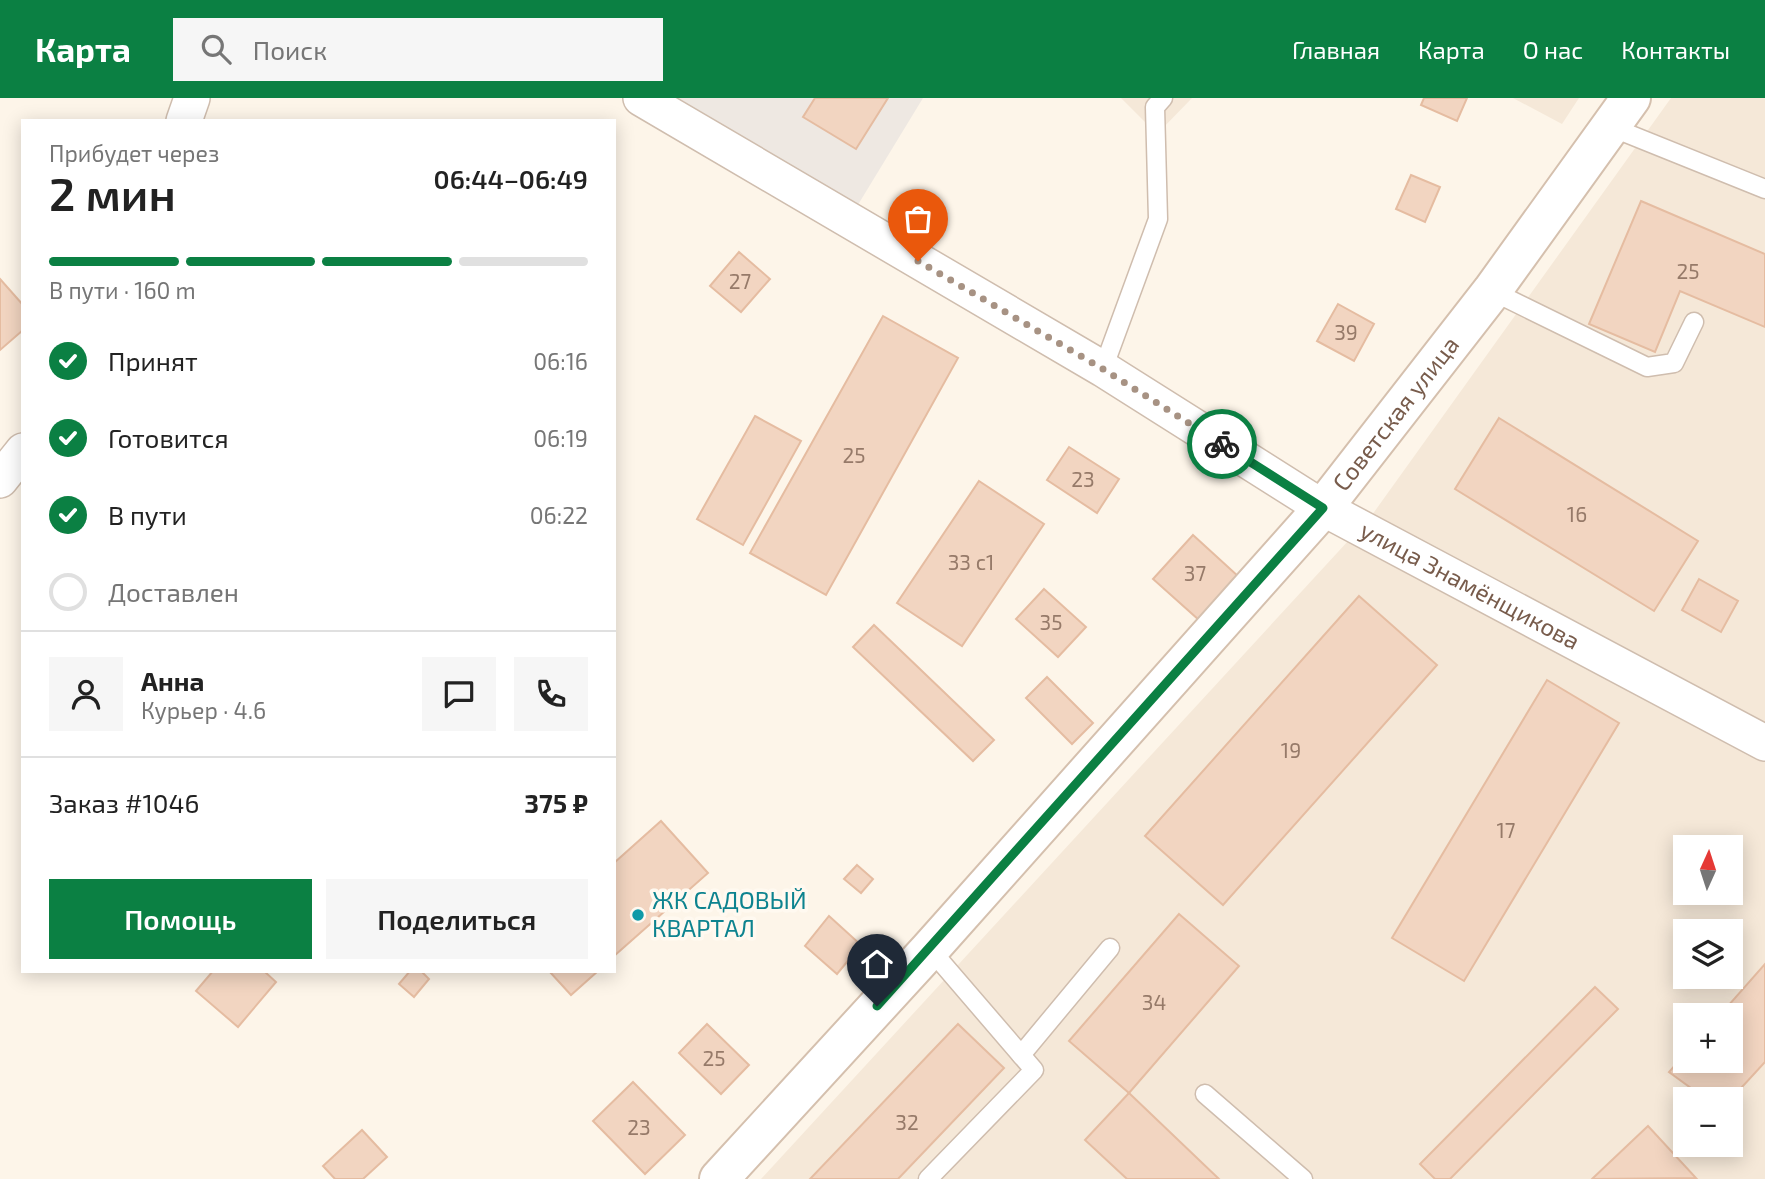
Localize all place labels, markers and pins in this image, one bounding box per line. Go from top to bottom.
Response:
pin [888,189,948,261]
place label: ЖК САДОВЫЙ КВАРТАЛ [652,885,807,942]
marker: ЖК САДОВЫЙ КВАРТАЛ [630,907,646,923]
pin [847,934,907,1006]

